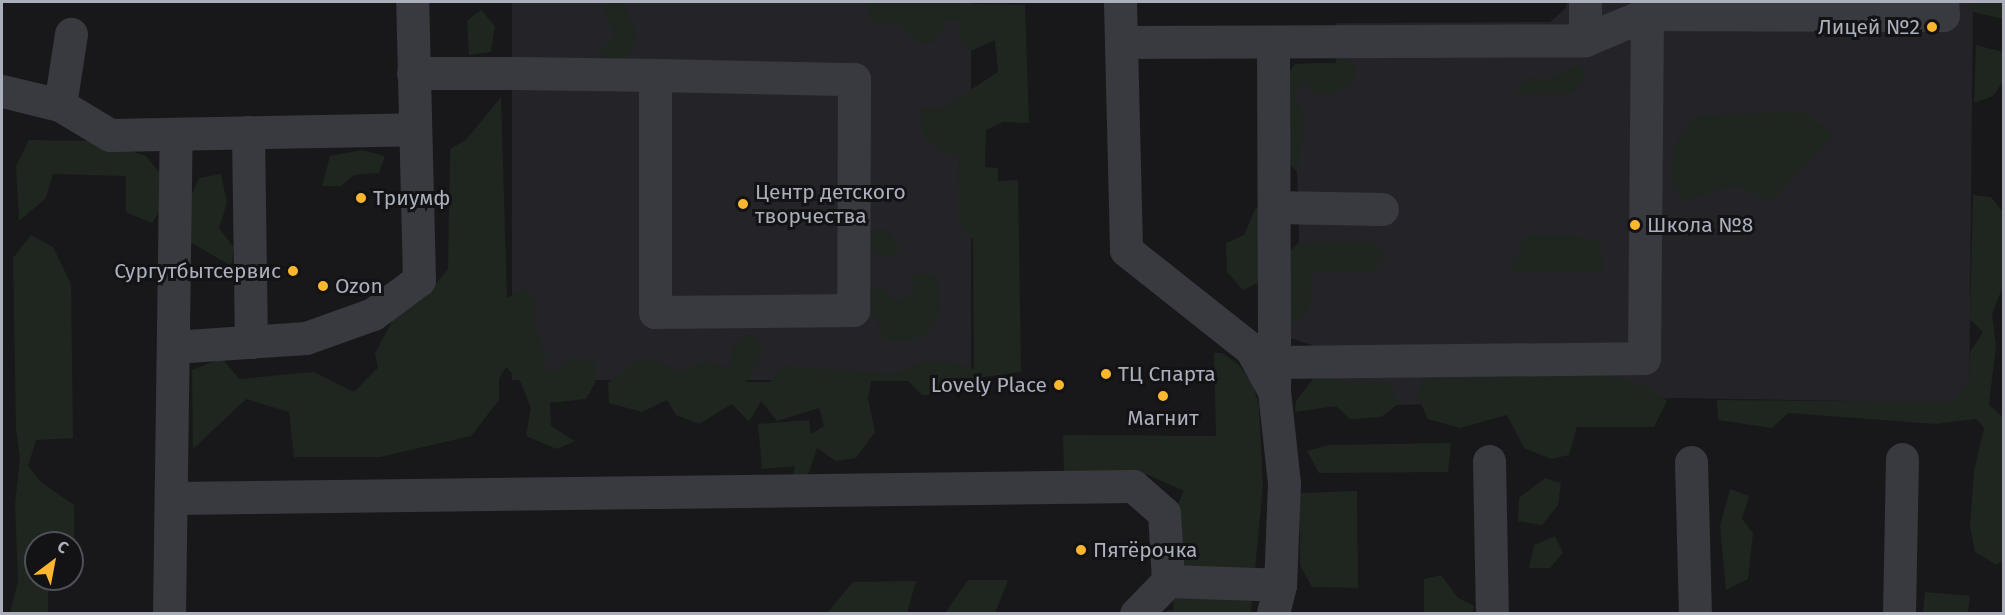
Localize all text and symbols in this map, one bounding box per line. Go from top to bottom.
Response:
place label: Лицей №2 [1818,14,1920,40]
marker: Лицей №2 [1925,20,1939,34]
place label: Центр детского творчества [755,179,906,229]
place label: Триумф [373,185,450,211]
marker: Триумф [354,191,368,205]
marker: Центр детского творчества [736,197,750,211]
place label: Школа №8 [1647,212,1753,238]
marker: Школа №8 [1628,218,1642,232]
place label: Сургутбытсервис [114,258,281,284]
marker: Сургутбытсервис [286,264,300,278]
place label: Ozon [335,273,383,299]
marker: Ozon [316,279,330,293]
place label: ТЦ Спарта [1118,361,1216,387]
marker: ТЦ Спарта [1099,367,1113,381]
place label: Lovely Place [931,372,1047,398]
marker: Lovely Place [1052,378,1066,392]
marker: Магнит [1156,389,1170,403]
place label: Магнит [1127,405,1199,431]
north arrow [24,531,84,591]
text: С [54,537,72,557]
place label: Пятёрочка [1093,537,1197,563]
marker: Пятёрочка [1074,543,1088,557]

